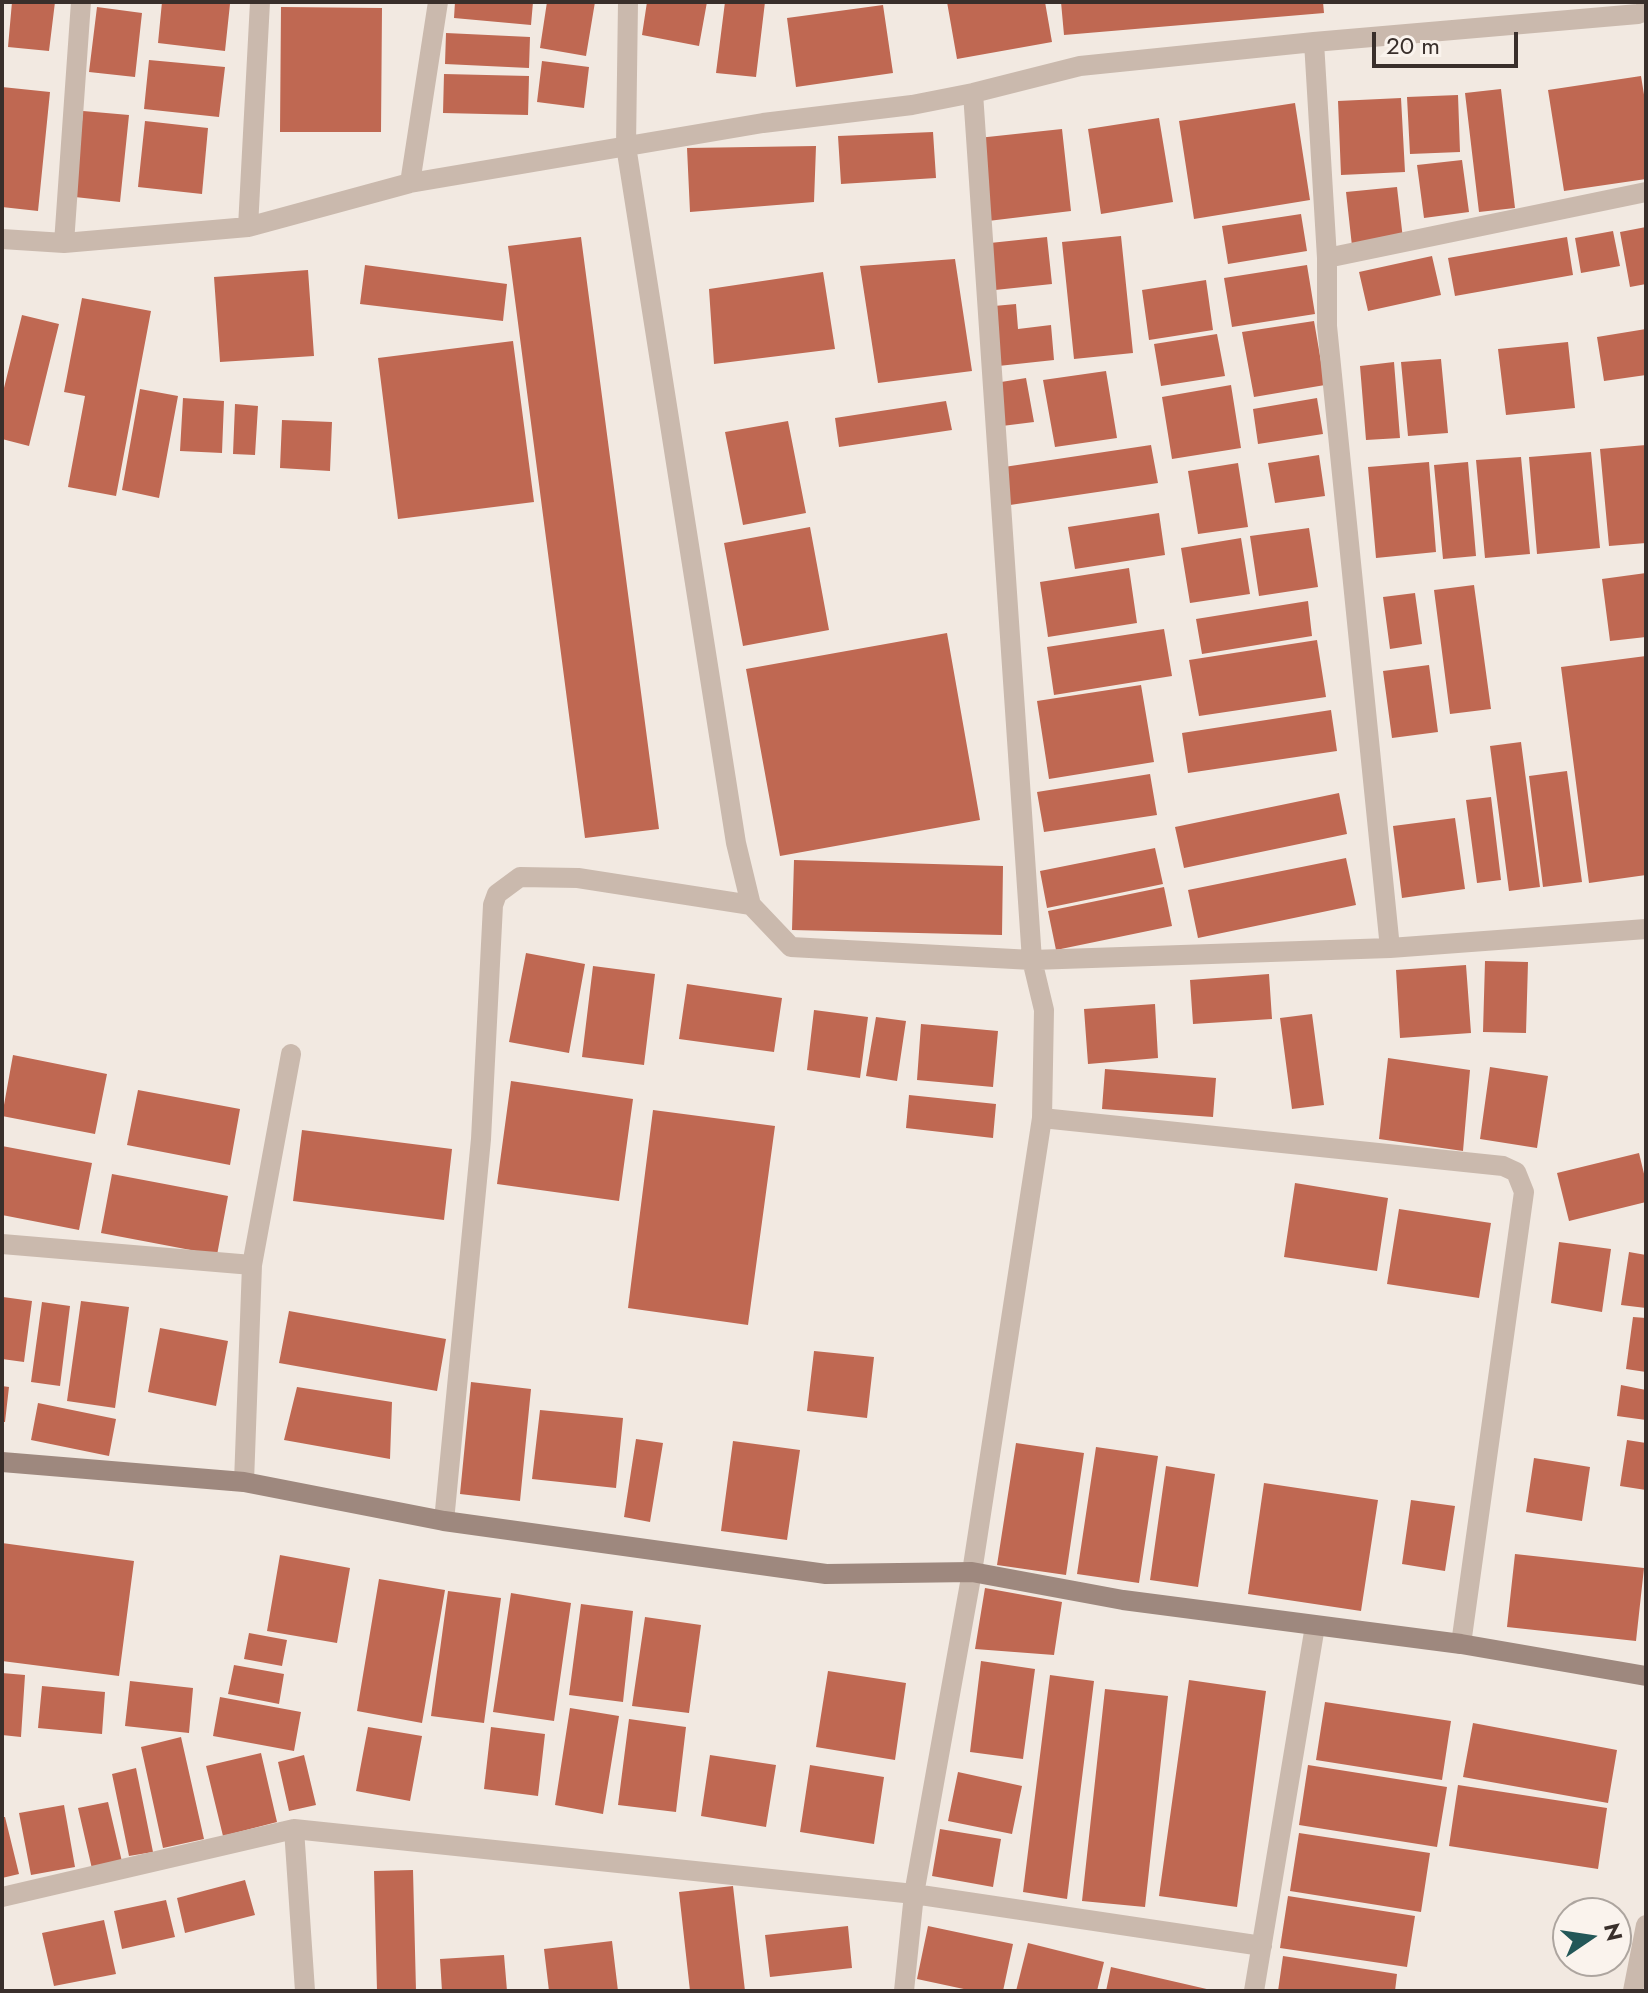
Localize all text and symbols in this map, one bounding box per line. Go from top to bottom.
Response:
scale bar [1376,16,1522,66]
text: 20 m [1386,28,1440,63]
north arrow [1552,1897,1632,1977]
text: N [1596,1920,1631,1944]

